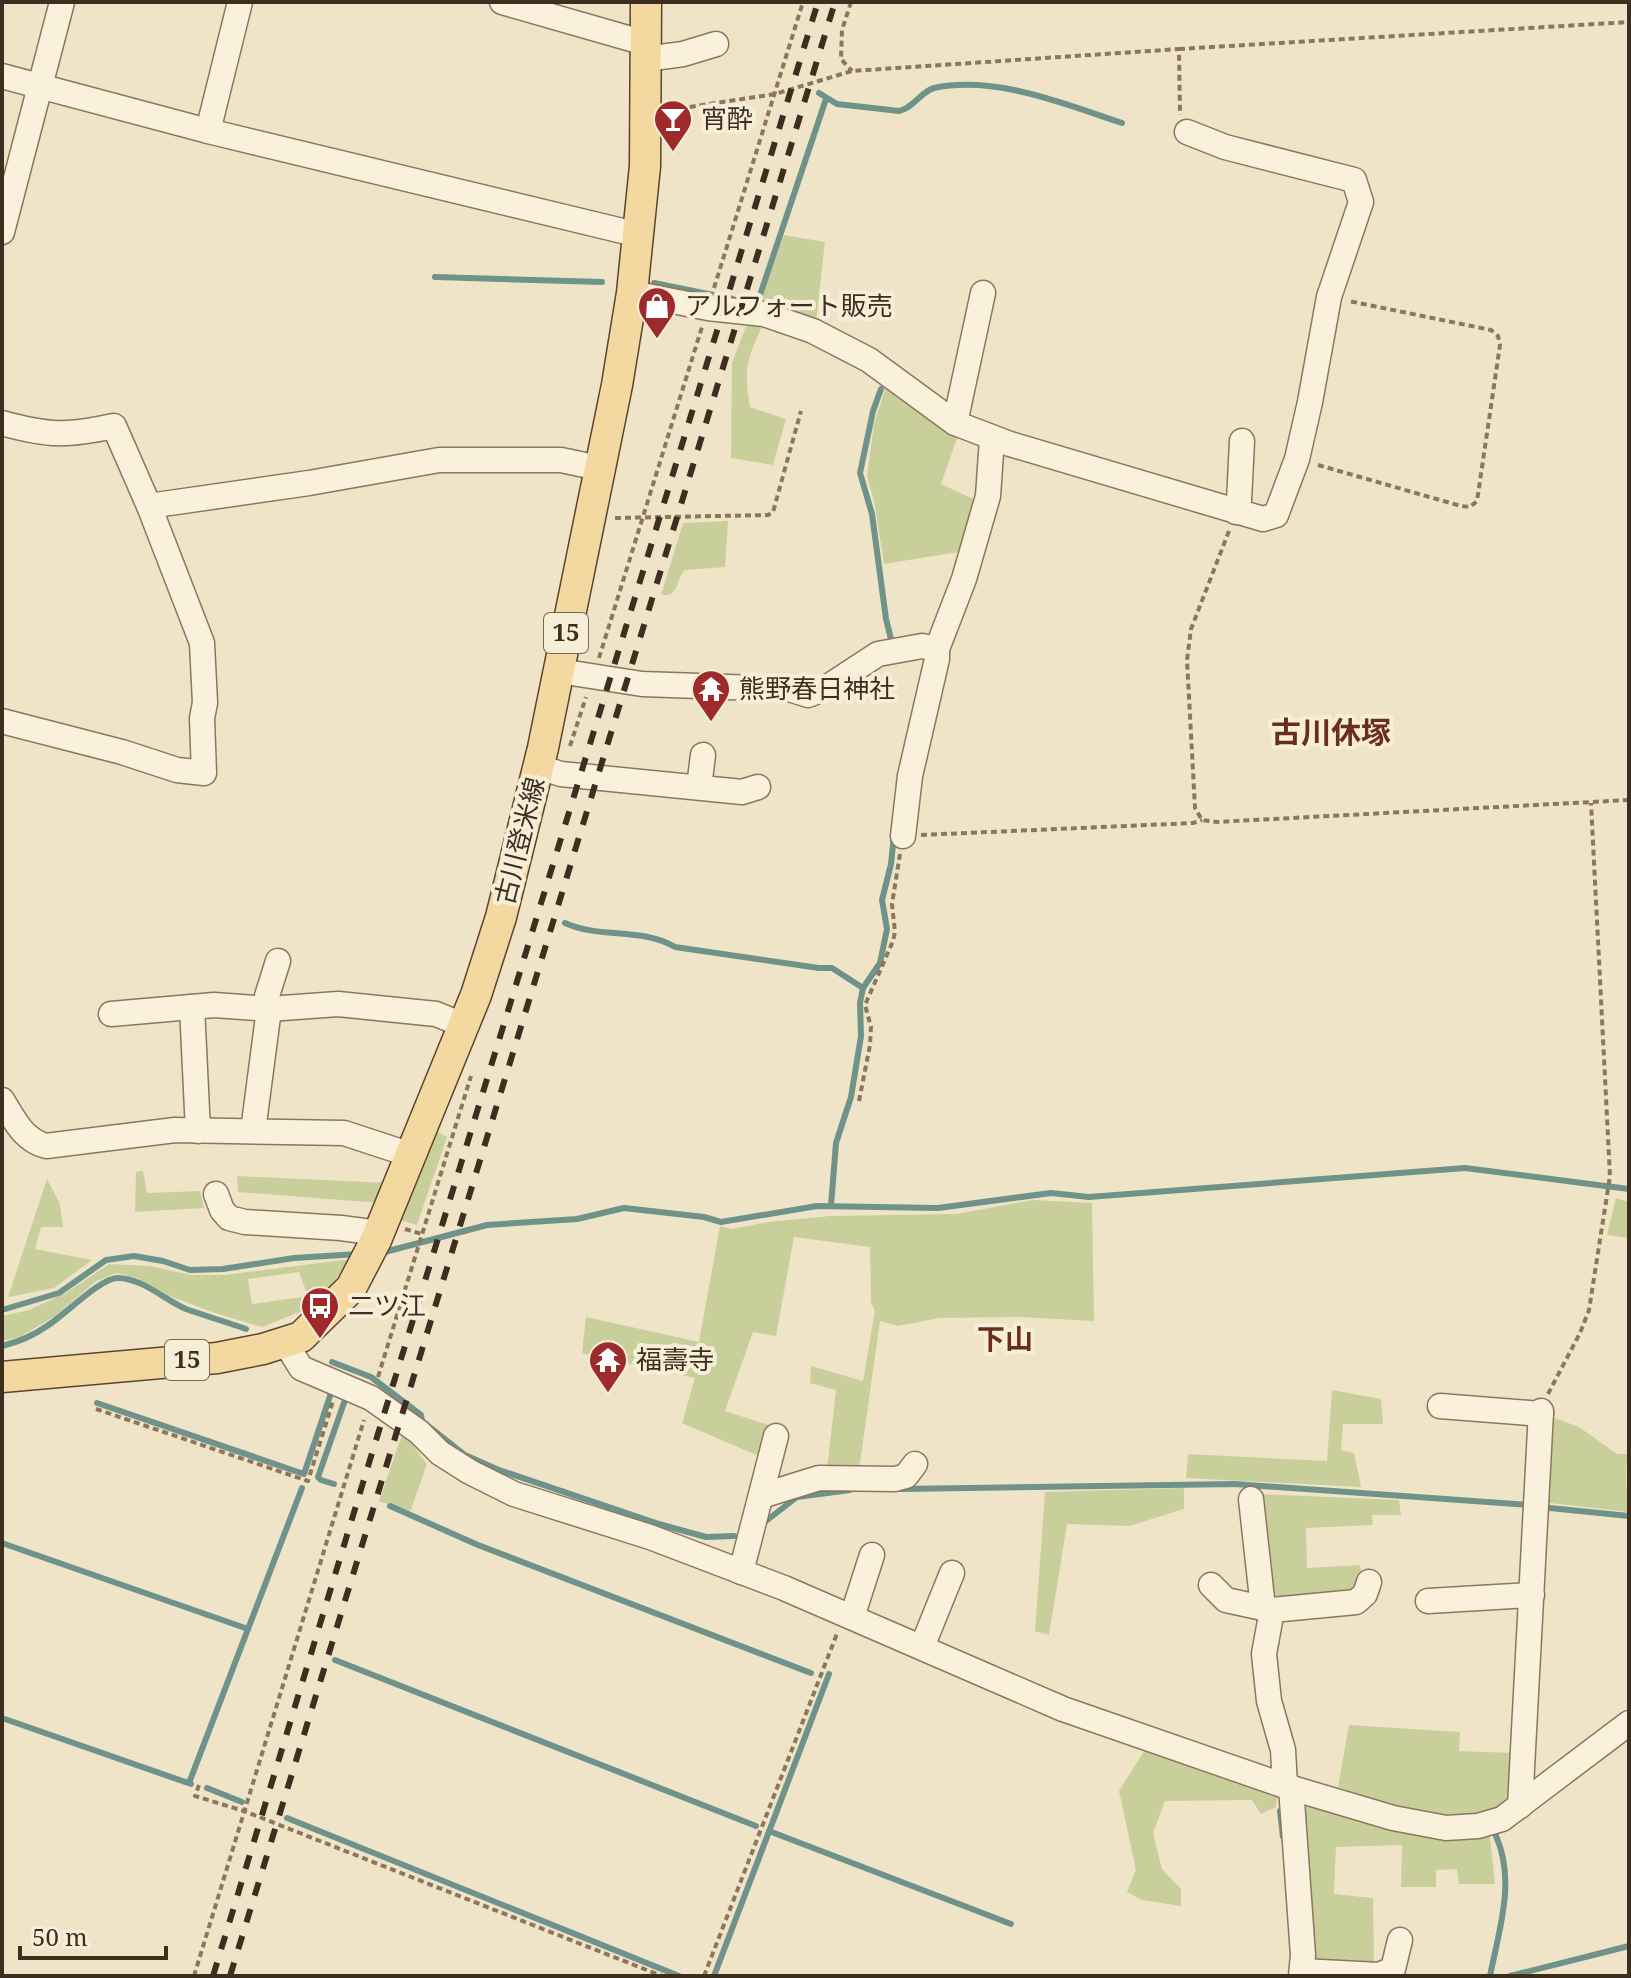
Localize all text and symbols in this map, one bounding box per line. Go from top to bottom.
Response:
bar icon: 宵酔 [652,98,694,153]
place label: 宵酔 [701,100,753,136]
shop icon: アルフォート販売 [636,285,678,340]
place label: アルフォート販売 [685,287,893,323]
road number: 15 [544,613,588,653]
temple icon: 熊野春日神社 [690,668,732,723]
place label: 熊野春日神社 [739,670,895,706]
district label: 古川休塚 [1271,711,1391,752]
street label: 古川登米線 [486,773,552,908]
bus stop icon: 二ツ江 [299,1285,341,1340]
place label: 二ツ江 [348,1287,426,1323]
district label: 下山 [977,1319,1033,1357]
temple icon: 福壽寺 [587,1339,629,1394]
road number: 15 [165,1340,209,1380]
place label: 福壽寺 [636,1341,714,1377]
scale bar [20,1910,166,1960]
text: 50 m [32,1920,88,1953]

